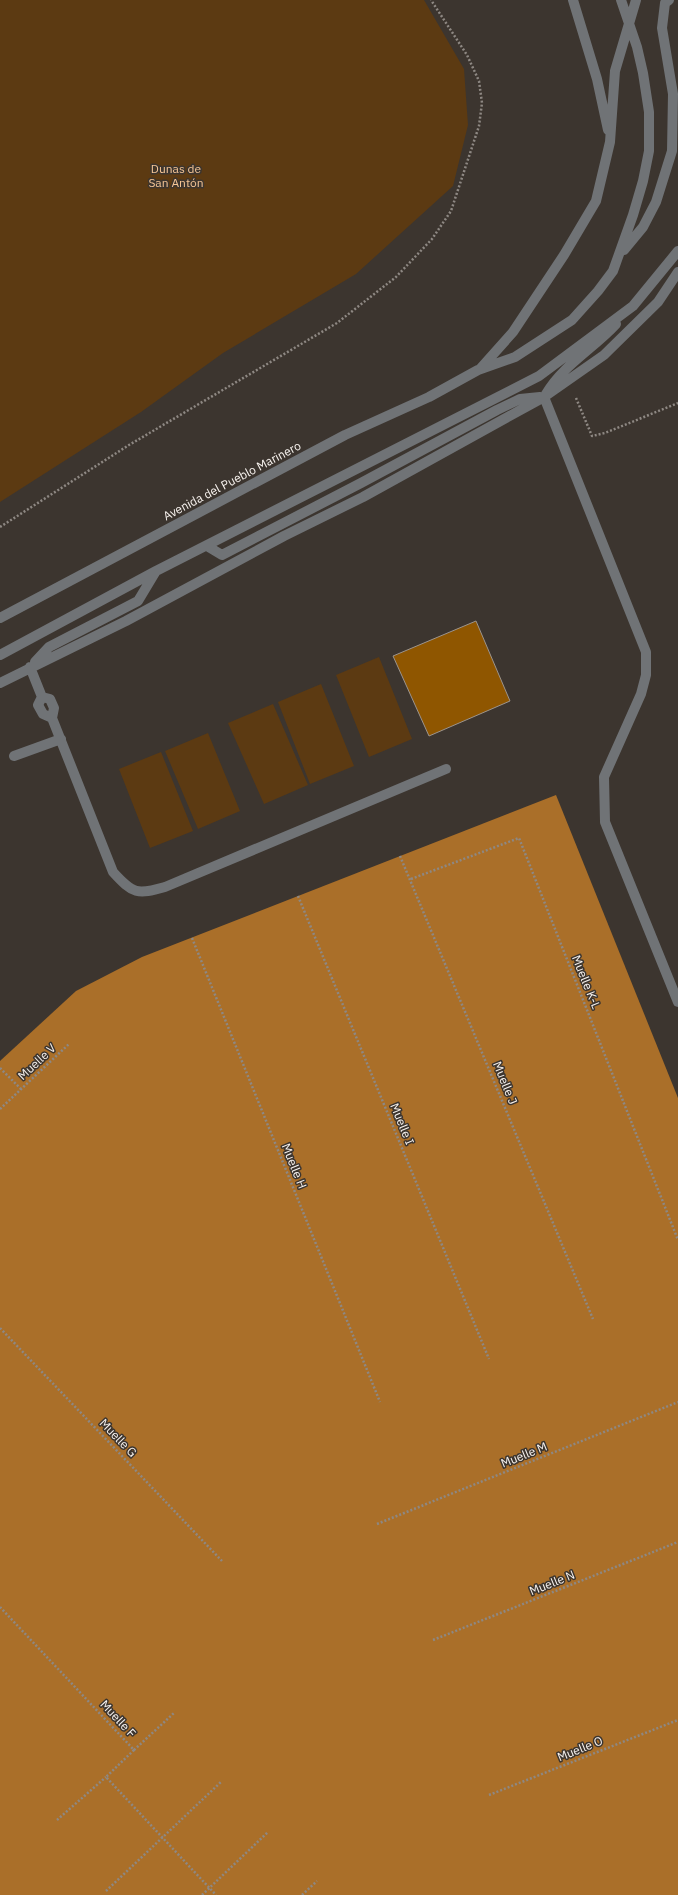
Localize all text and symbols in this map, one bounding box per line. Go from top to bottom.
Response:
park label: Dunas de San Antón [148,161,204,190]
street label: Avenida del Pueblo Marinero [160,438,304,523]
street label: Muelle K-L [569,953,604,1011]
street label: Muelle V [15,1040,59,1083]
street label: Muelle J [490,1059,521,1107]
street label: Muelle I [387,1101,418,1147]
street label: Muelle H [279,1141,310,1191]
street label: Muelle G [97,1415,140,1460]
street label: Muelle M [498,1438,549,1471]
street label: Muelle N [527,1567,577,1598]
street label: Muelle F [97,1697,140,1741]
street label: Muelle O [555,1733,605,1764]

